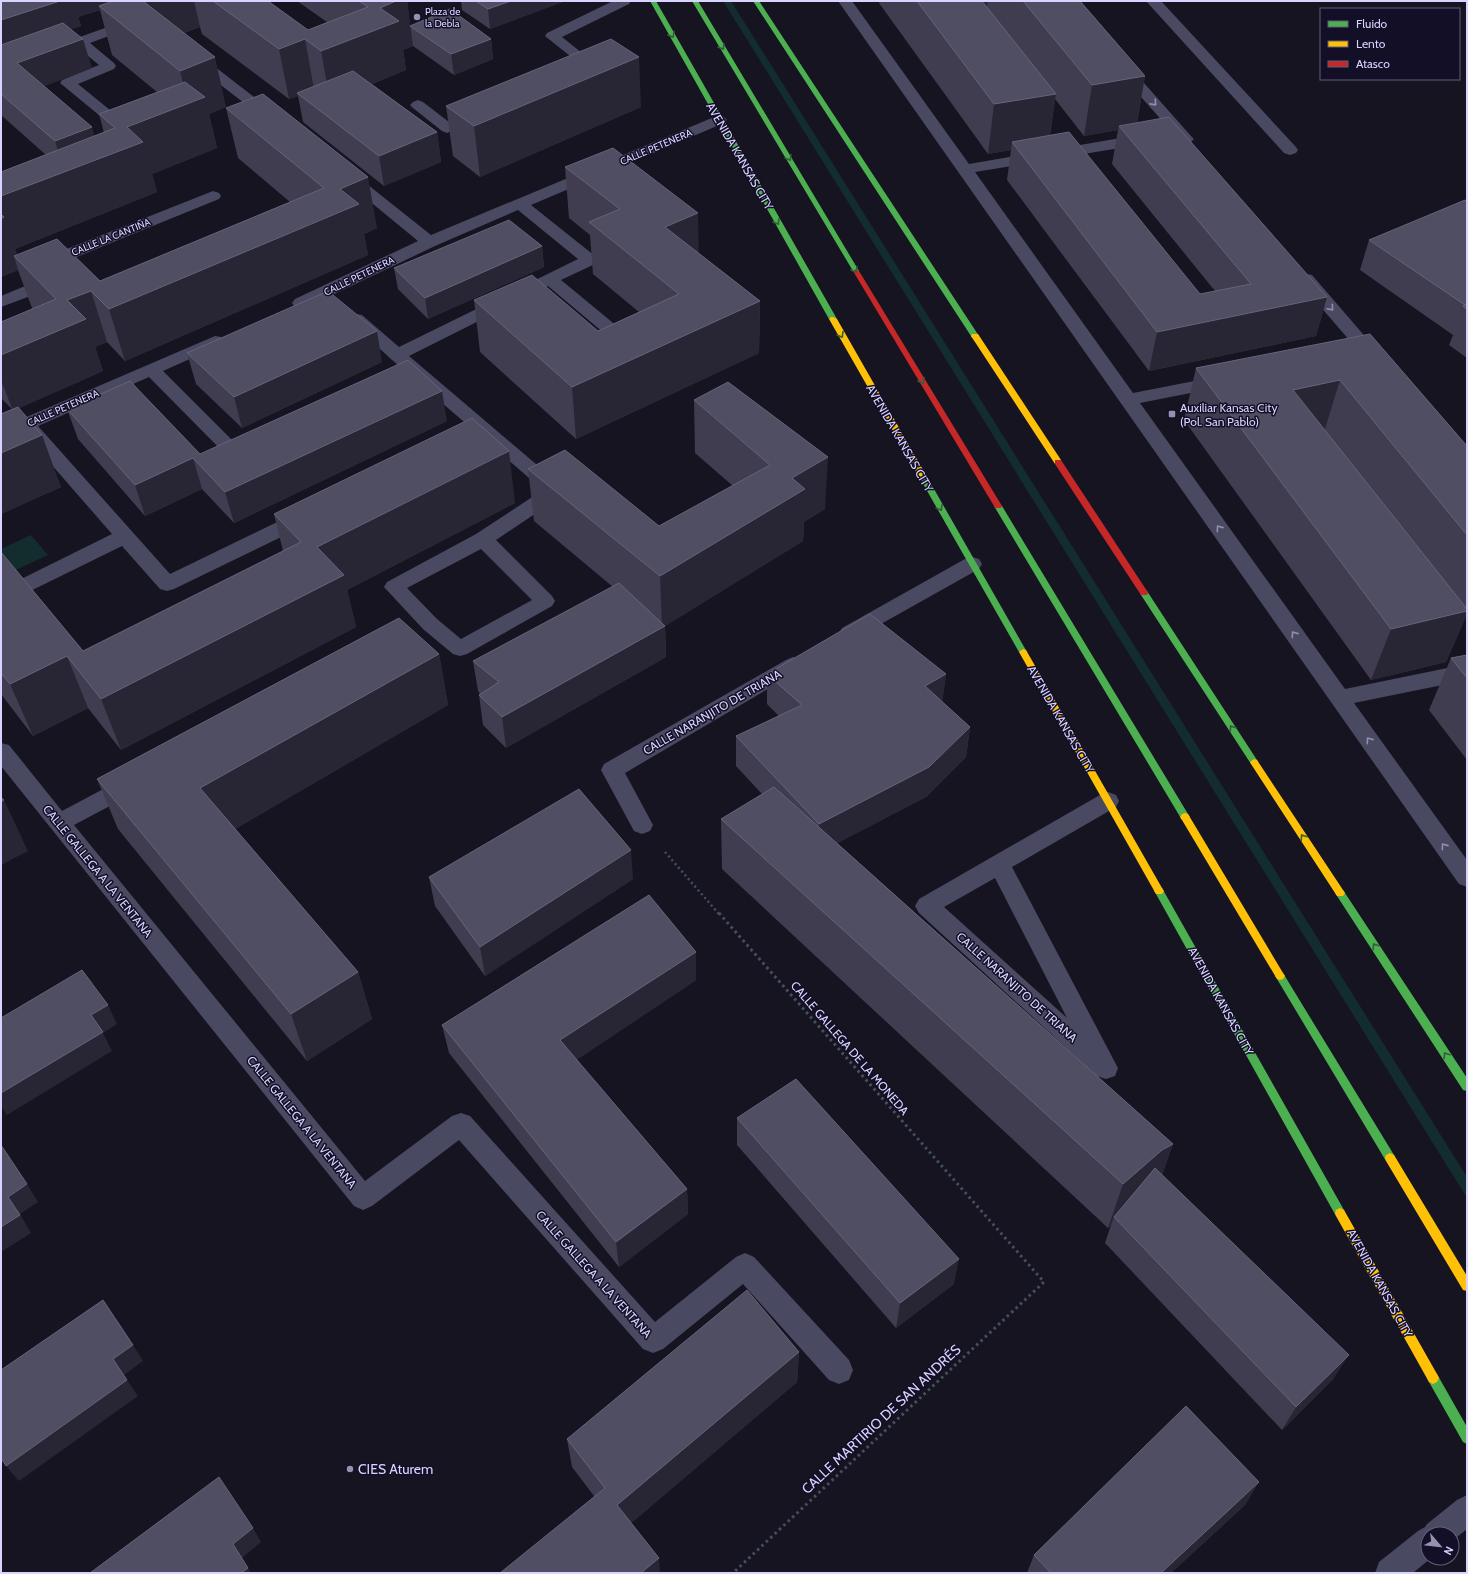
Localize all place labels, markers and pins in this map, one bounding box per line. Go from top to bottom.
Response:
place label: Plaza de la Debla [425,5,460,30]
marker: Plaza de la Debla [412,12,422,22]
place label: Auxiliar Kansas City (Pol. San Pablo) [1180,400,1277,429]
marker: Auxiliar Kansas City (Pol. San Pablo) [1167,409,1177,419]
place label: CIES Aturem [358,1460,433,1478]
marker: CIES Aturem [345,1464,355,1474]

